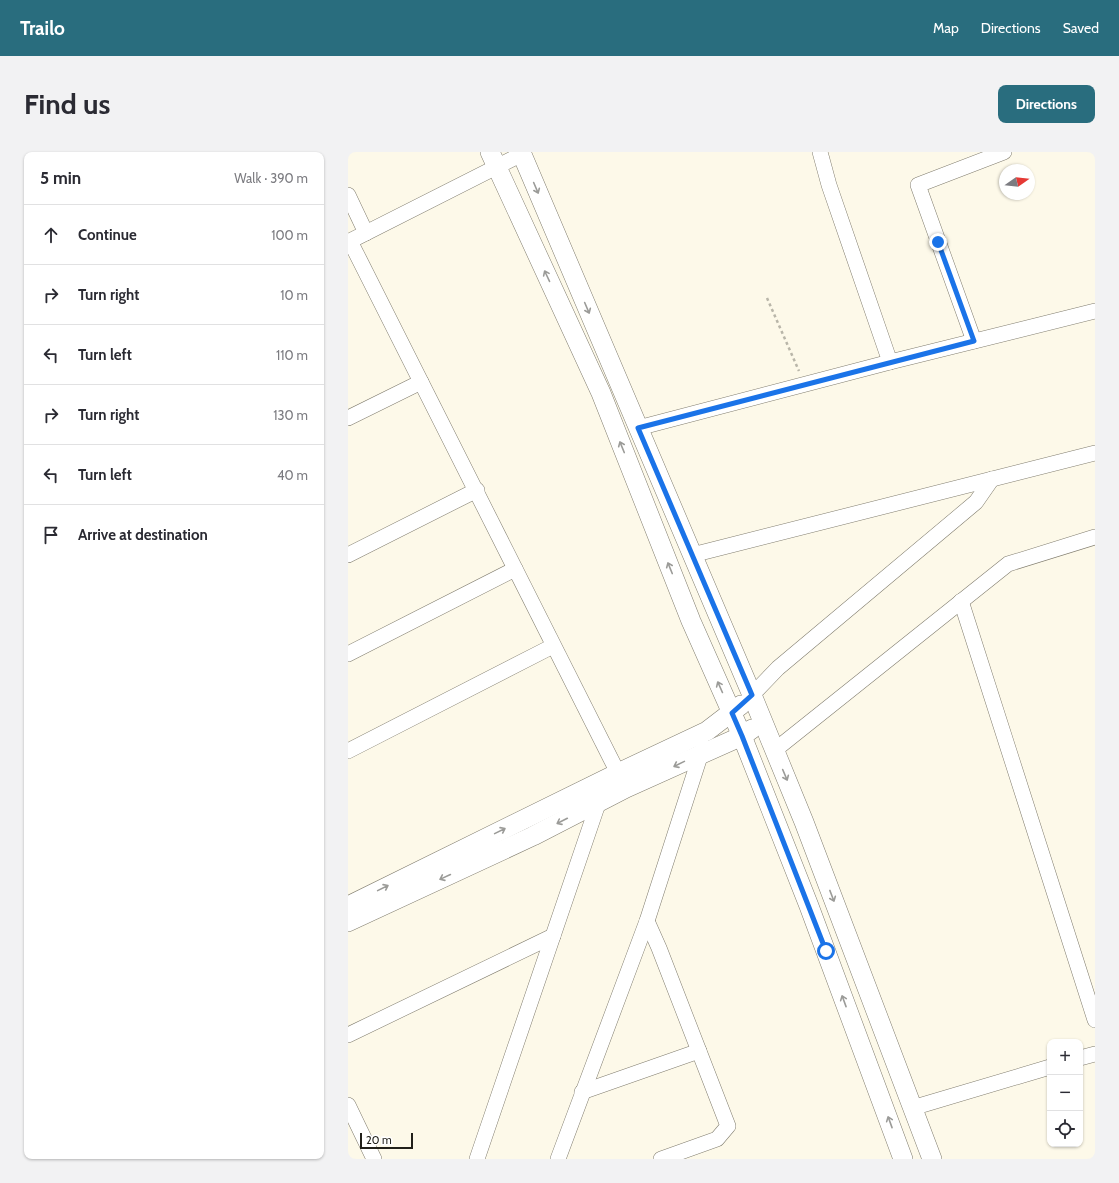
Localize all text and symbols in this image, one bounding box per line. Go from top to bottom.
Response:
text: Trailo [20,17,65,40]
text: Map [933,19,959,37]
text: Directions [981,19,1041,37]
text: Saved [1063,19,1099,37]
button: Directions [998,85,1095,123]
text: Find us [24,87,110,121]
north arrow [999,164,1035,200]
text: 5 min [40,168,81,188]
text: Walk · 390 m [234,170,308,186]
one-way arrow [533,181,541,193]
icon: ahead [40,224,62,246]
text: Continue [78,226,137,244]
text: 100 m [271,227,308,243]
route end [929,233,947,251]
one-way arrow [543,271,551,283]
icon: right [40,284,62,306]
text: Turn right [78,286,139,304]
text: 10 m [280,287,308,303]
one-way arrow [584,301,591,313]
icon: left [40,344,62,366]
text: Turn left [78,346,132,364]
text: 110 m [276,347,308,363]
icon: right [40,404,62,426]
text: Turn right [78,406,139,424]
text: 130 m [273,407,308,423]
one-way arrow [618,441,626,453]
icon: left [40,464,62,486]
text: Turn left [78,466,132,484]
text: 40 m [277,467,308,483]
icon: arrive [40,524,62,546]
text: Arrive at destination [78,526,208,544]
one-way arrow [666,562,674,574]
one-way arrow [716,682,723,694]
one-way arrow [673,761,685,769]
one-way arrow [782,769,789,781]
one-way arrow [556,818,568,825]
one-way arrow [493,827,505,834]
one-way arrow [439,874,451,881]
one-way arrow [377,884,389,892]
one-way arrow [829,890,837,902]
route start [817,942,835,960]
one-way arrow [840,995,848,1007]
map controls [1047,1039,1083,1147]
button: + [1047,1039,1083,1075]
button: − [1047,1075,1083,1111]
button: locate [1047,1111,1083,1147]
one-way arrow [885,1117,893,1129]
scale bar [360,1131,413,1150]
text: 20 m [366,1133,392,1147]

